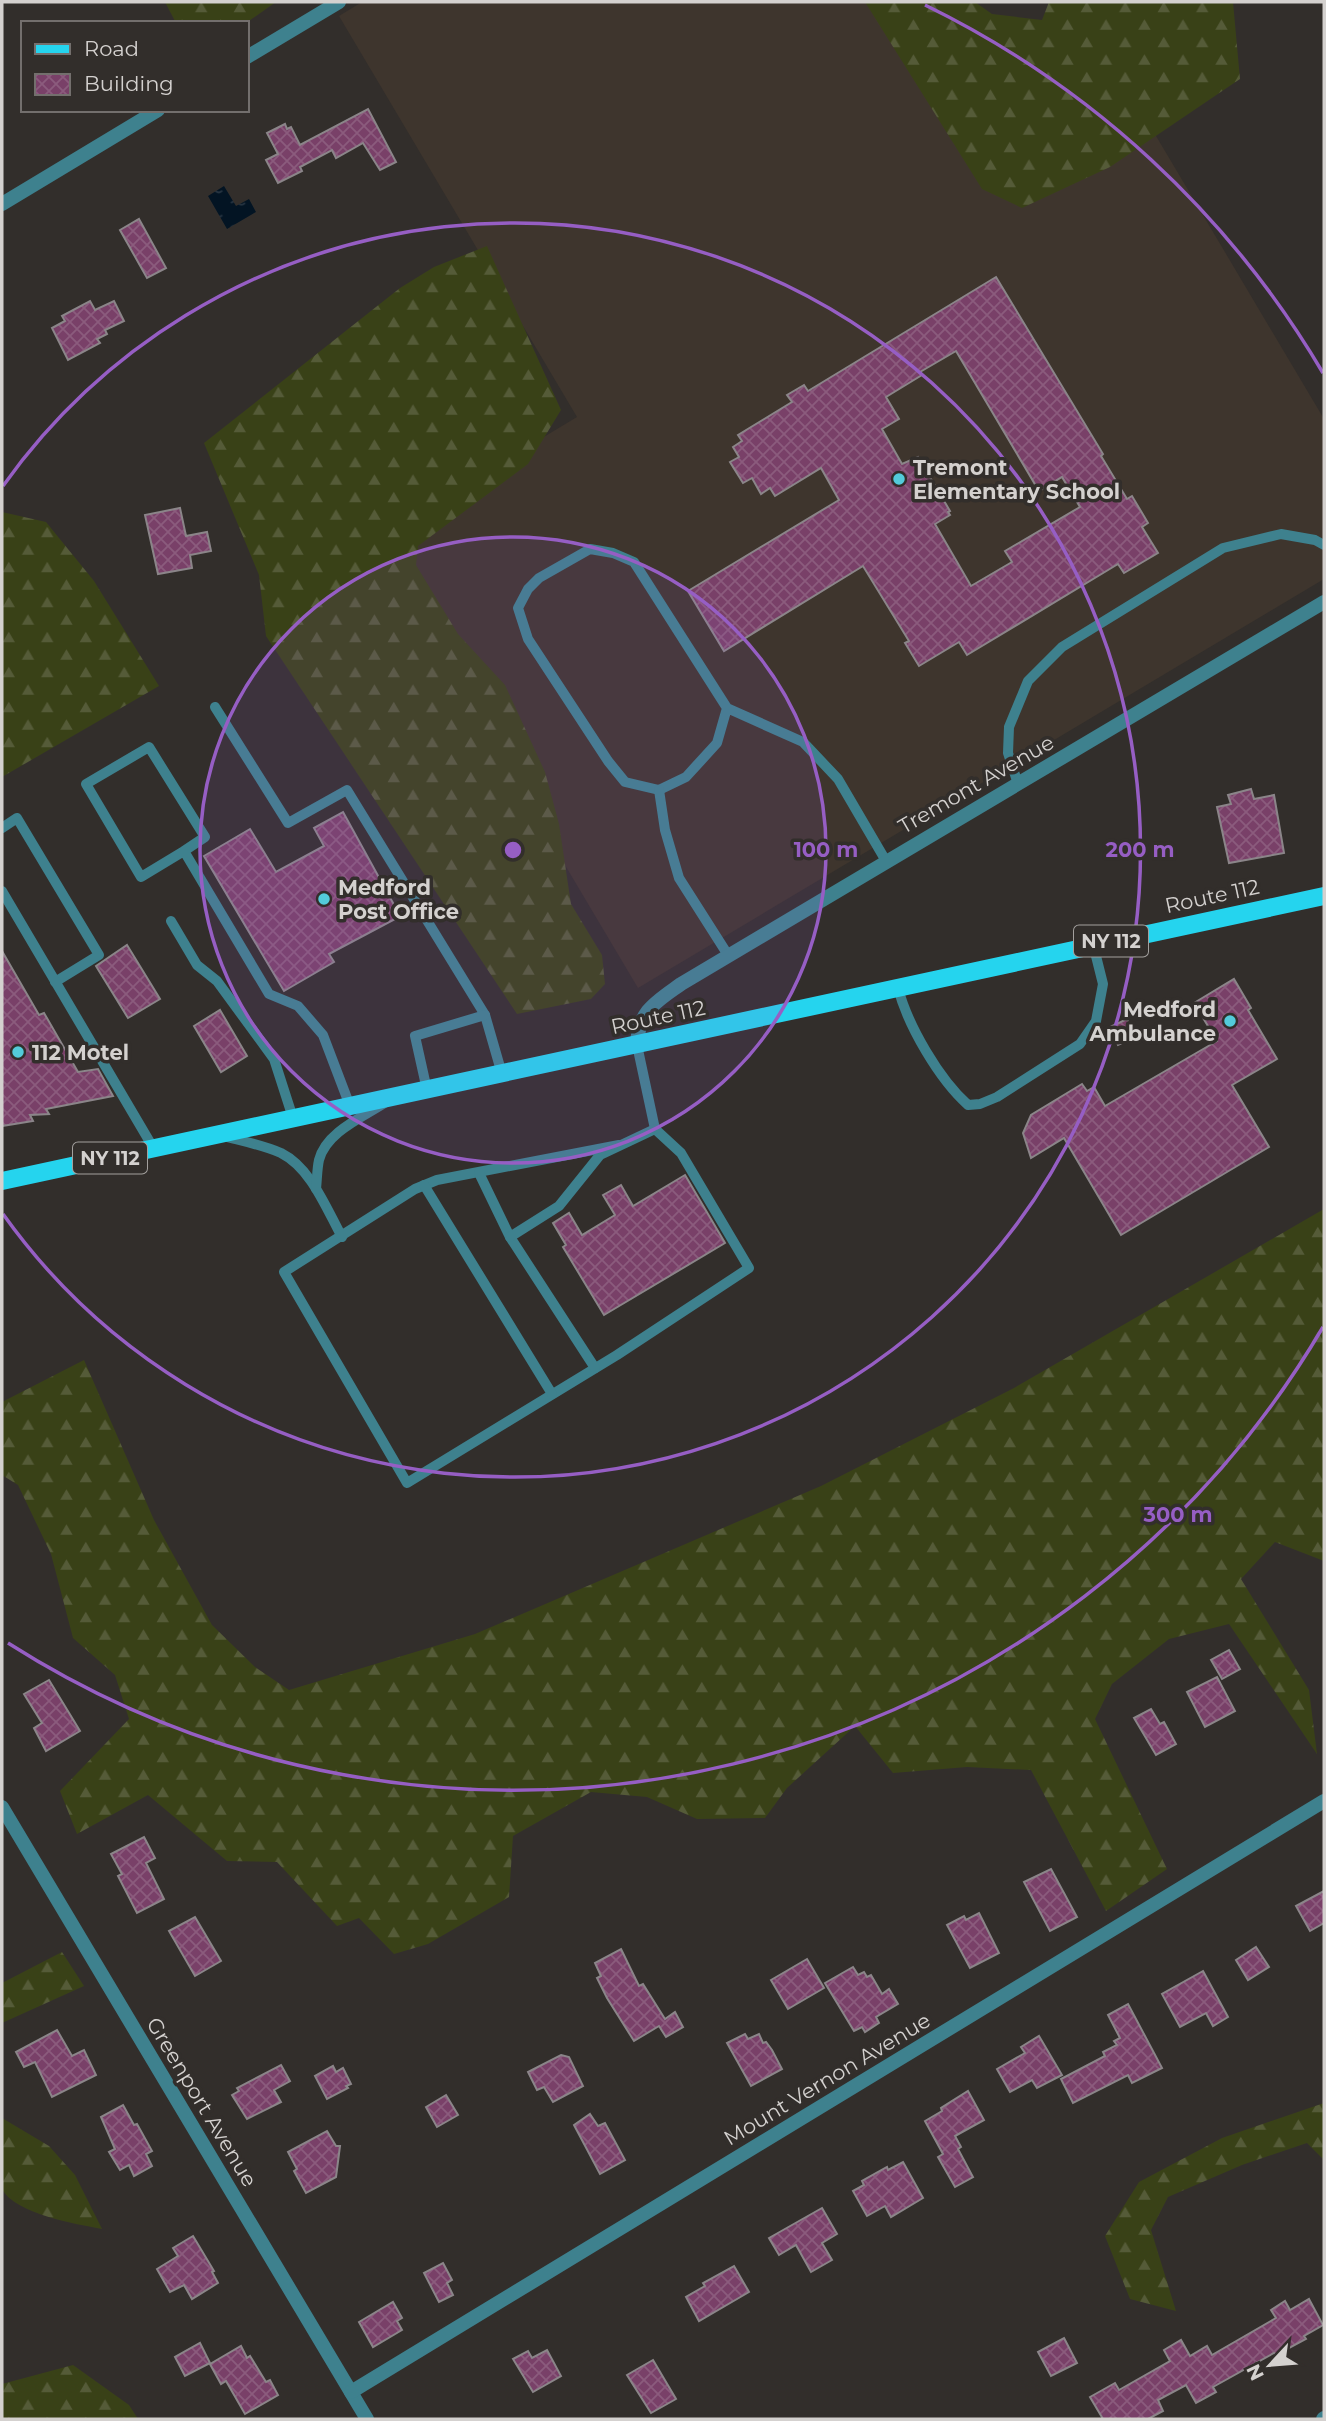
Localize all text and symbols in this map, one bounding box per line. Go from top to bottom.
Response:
legend [21,21,248,112]
text: Road [84,36,139,61]
text: Building [84,71,174,96]
place label: Tremont Elementary School [913,455,1120,504]
marker: Tremont Elementary School [891,471,907,487]
street label: Tremont Avenue [894,729,1058,839]
text: 100 m [794,837,858,862]
text: 200 m [1106,837,1174,862]
centre of rings [501,838,525,862]
street label: Route 112 [1163,874,1262,918]
place label: Medford Post Office [338,875,459,924]
marker: Medford Post Office [316,891,332,907]
road number: NY 112 [1074,925,1148,956]
street label: Route 112 [609,995,708,1039]
place label: Medford Ambulance [1089,997,1216,1046]
marker: Medford Ambulance [1222,1013,1238,1029]
place label: 112 Motel [32,1040,129,1065]
marker: 112 Motel [10,1044,26,1060]
road number: NY 112 [73,1142,147,1174]
text: 300 m [1143,1502,1212,1527]
street label: Mount Vernon Avenue [719,2007,935,2151]
street label: Greenport Avenue [141,2013,263,2191]
north arrow [1235,2330,1305,2400]
text: N [1241,2360,1269,2384]

